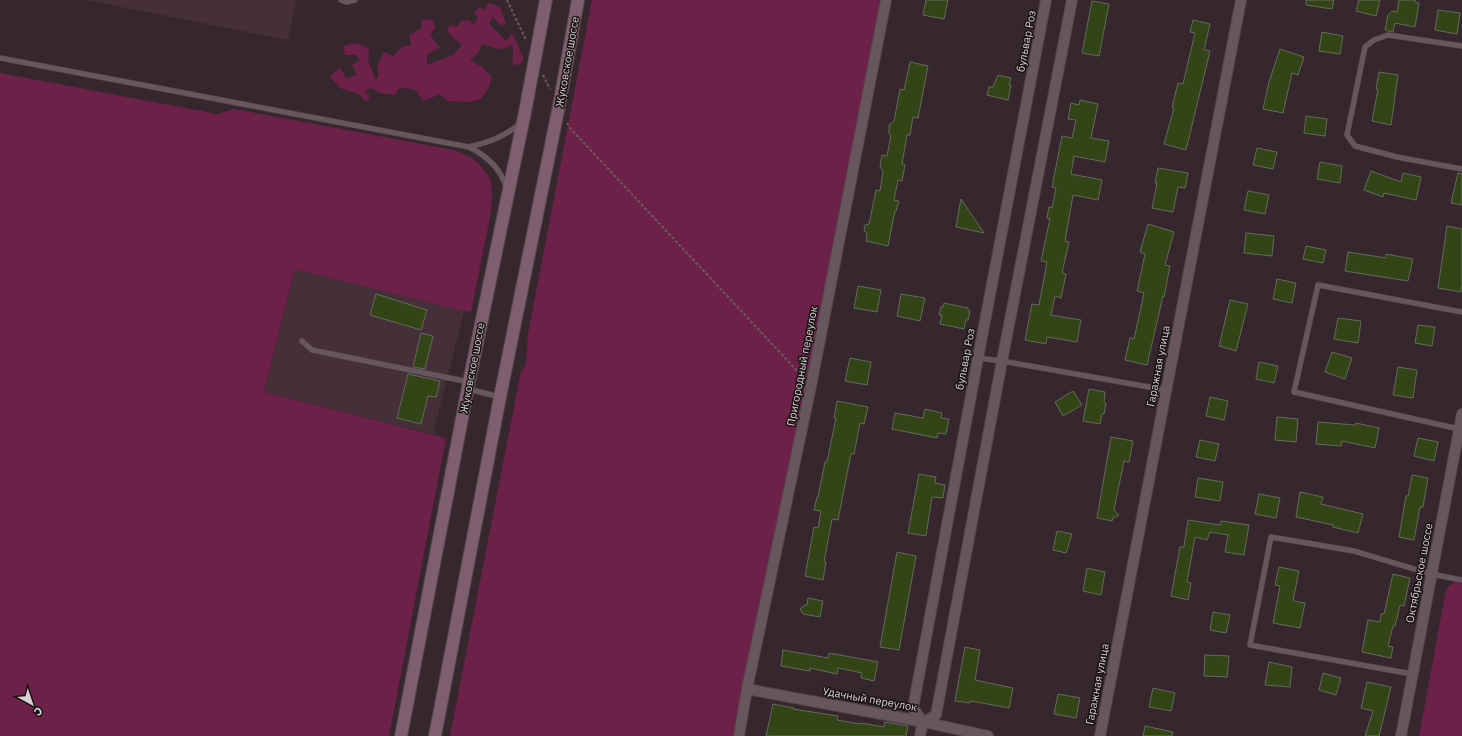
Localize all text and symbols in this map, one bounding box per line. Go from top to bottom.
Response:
street label: бульвар Роз [1013,9,1039,73]
street label: Жуковское шоссе [552,15,582,109]
street label: Пригородный переулок [783,305,821,427]
street label: Жуковское шоссе [456,321,488,415]
street label: Гаражная улица [1143,324,1173,408]
street label: бульвар Роз [952,327,978,391]
street label: Октябрьское шоссе [1402,522,1436,624]
street label: Гаражная улица [1082,642,1112,726]
north arrow [12,684,52,724]
street label: Удачный переулок [821,684,919,714]
text: С [31,704,46,719]

